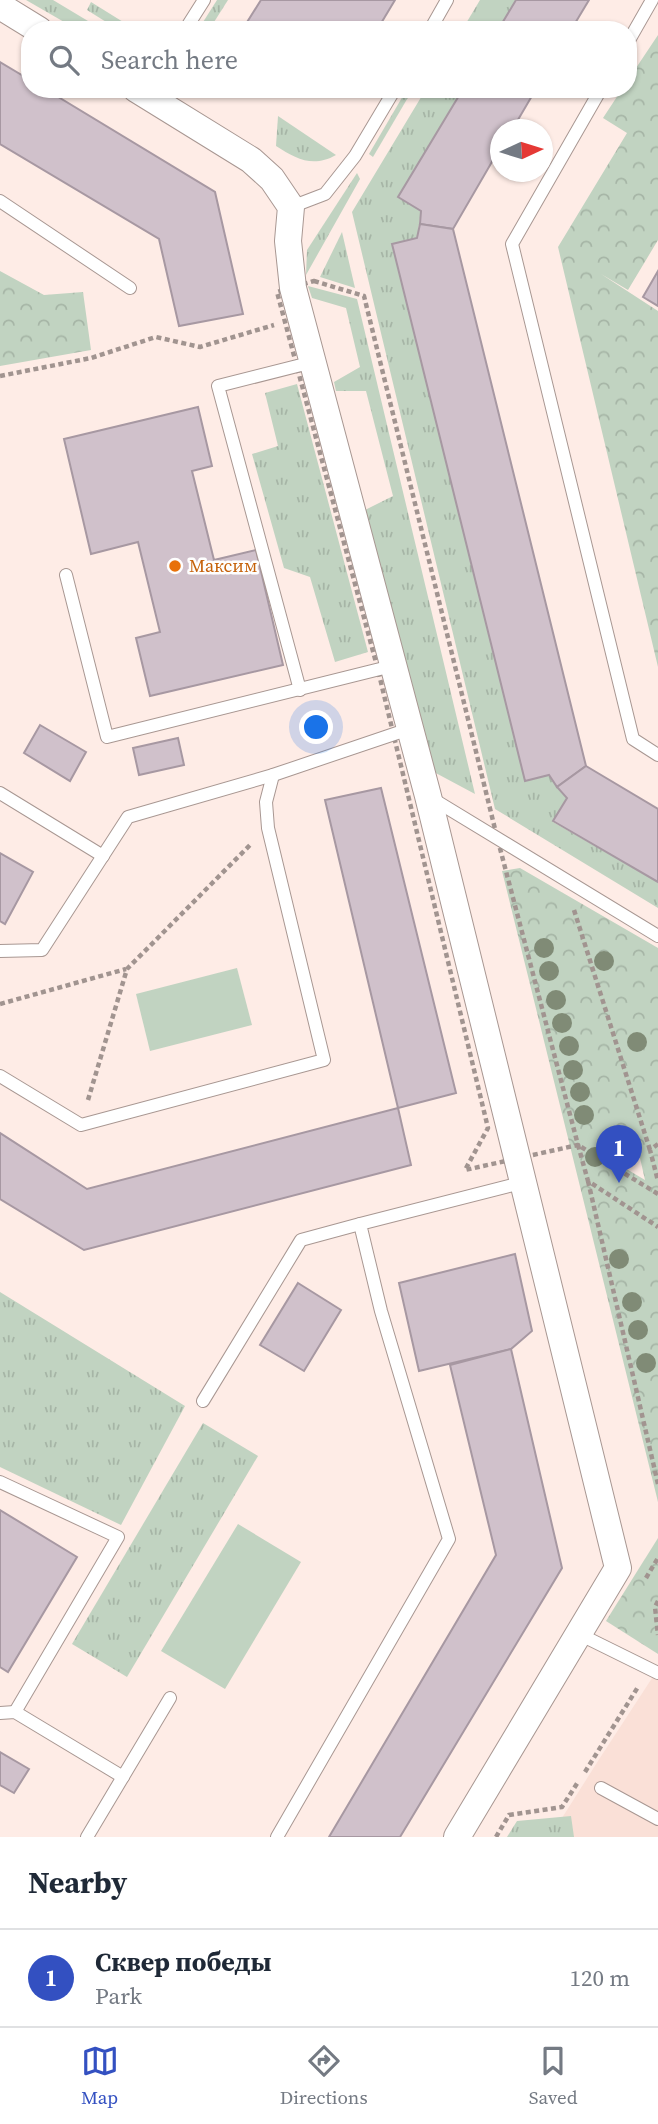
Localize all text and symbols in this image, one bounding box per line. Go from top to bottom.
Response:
search box [21,21,637,98]
icon: search [45,41,83,79]
text: Search here [101,42,238,78]
north arrow [490,119,553,182]
place label: Максим [189,553,257,578]
marker: Максим [167,558,183,574]
your location [299,710,333,744]
pin: 1 [596,1125,642,1183]
text: Nearby [28,1862,127,1903]
text: Сквер победы [95,1944,272,1980]
text: 1 [45,1962,57,1994]
text: 120 m [569,1962,630,1994]
text: Park [95,1980,142,2012]
tab: Map [81,2042,119,2110]
tab: Directions [280,2042,368,2110]
tab: Saved [529,2042,577,2110]

